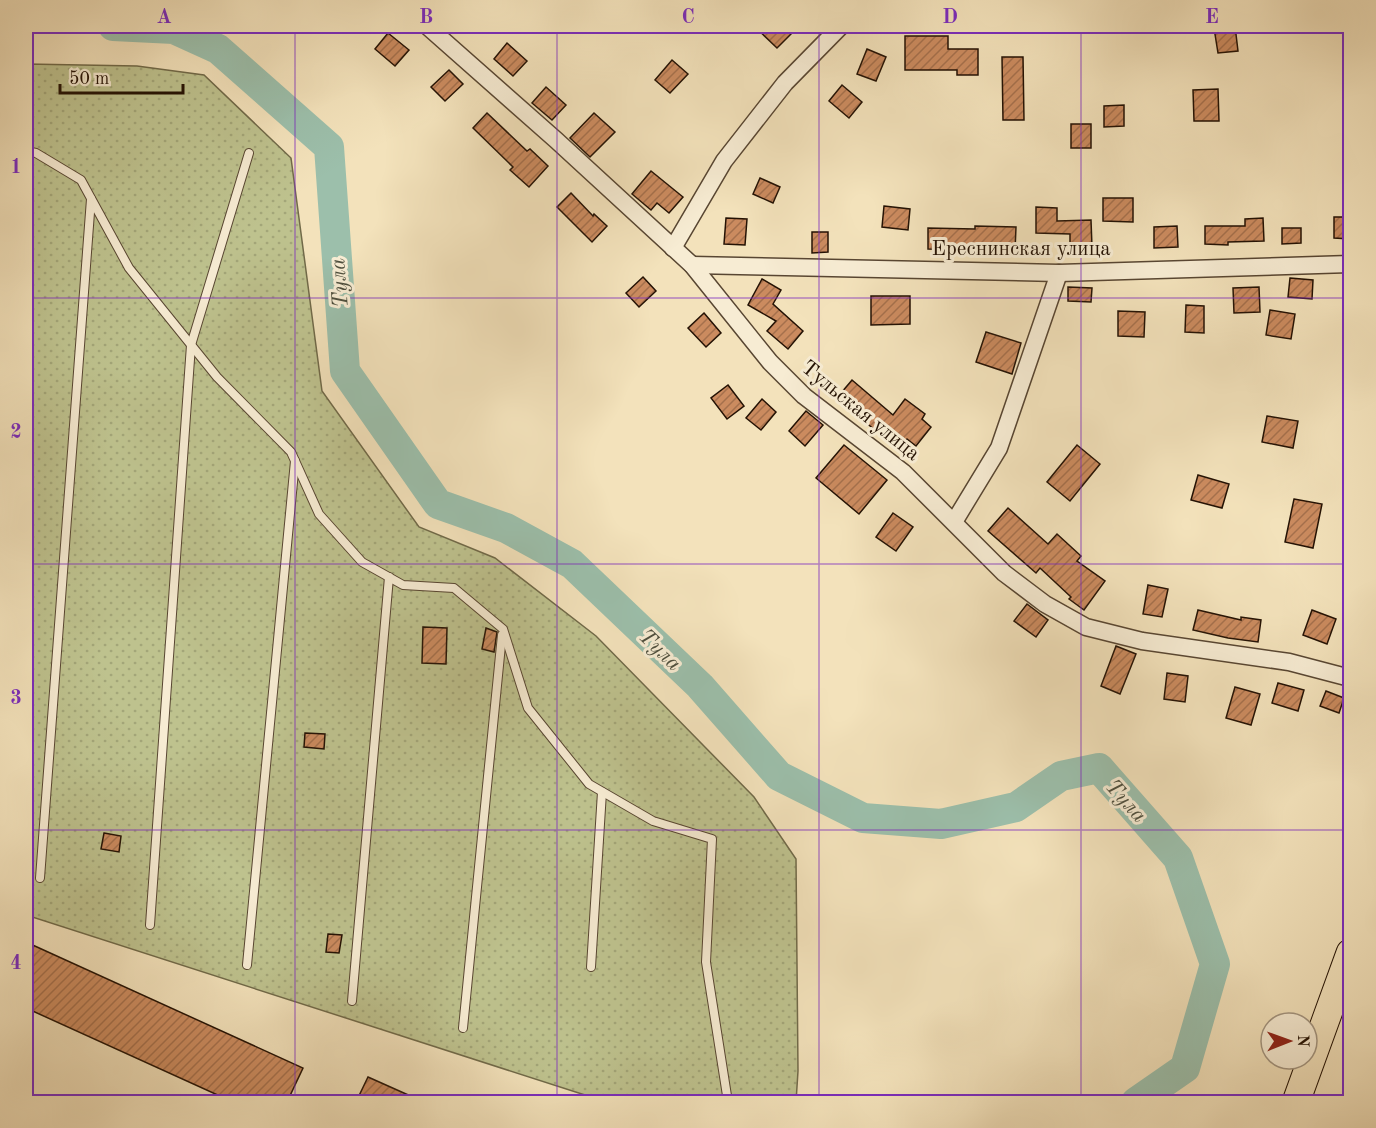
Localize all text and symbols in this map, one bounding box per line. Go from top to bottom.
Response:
text: A [156,8,172,28]
text: B [419,8,433,28]
text: C [681,8,695,28]
text: D [942,8,958,28]
text: E [1205,8,1219,28]
scale bar [60,57,183,95]
text: 50 m [69,70,109,88]
text: 1 [10,158,22,178]
street label: Ереснинская улица [931,239,1111,260]
water label: Тула [327,257,353,308]
street label: Тульская улица [797,357,923,465]
text: 2 [10,423,22,443]
water label: Тула [634,625,685,676]
text: 3 [10,689,22,709]
water label: Тула [1101,776,1150,827]
text: 4 [10,954,22,974]
north arrow [1259,1011,1319,1071]
text: N [1294,1035,1310,1048]

